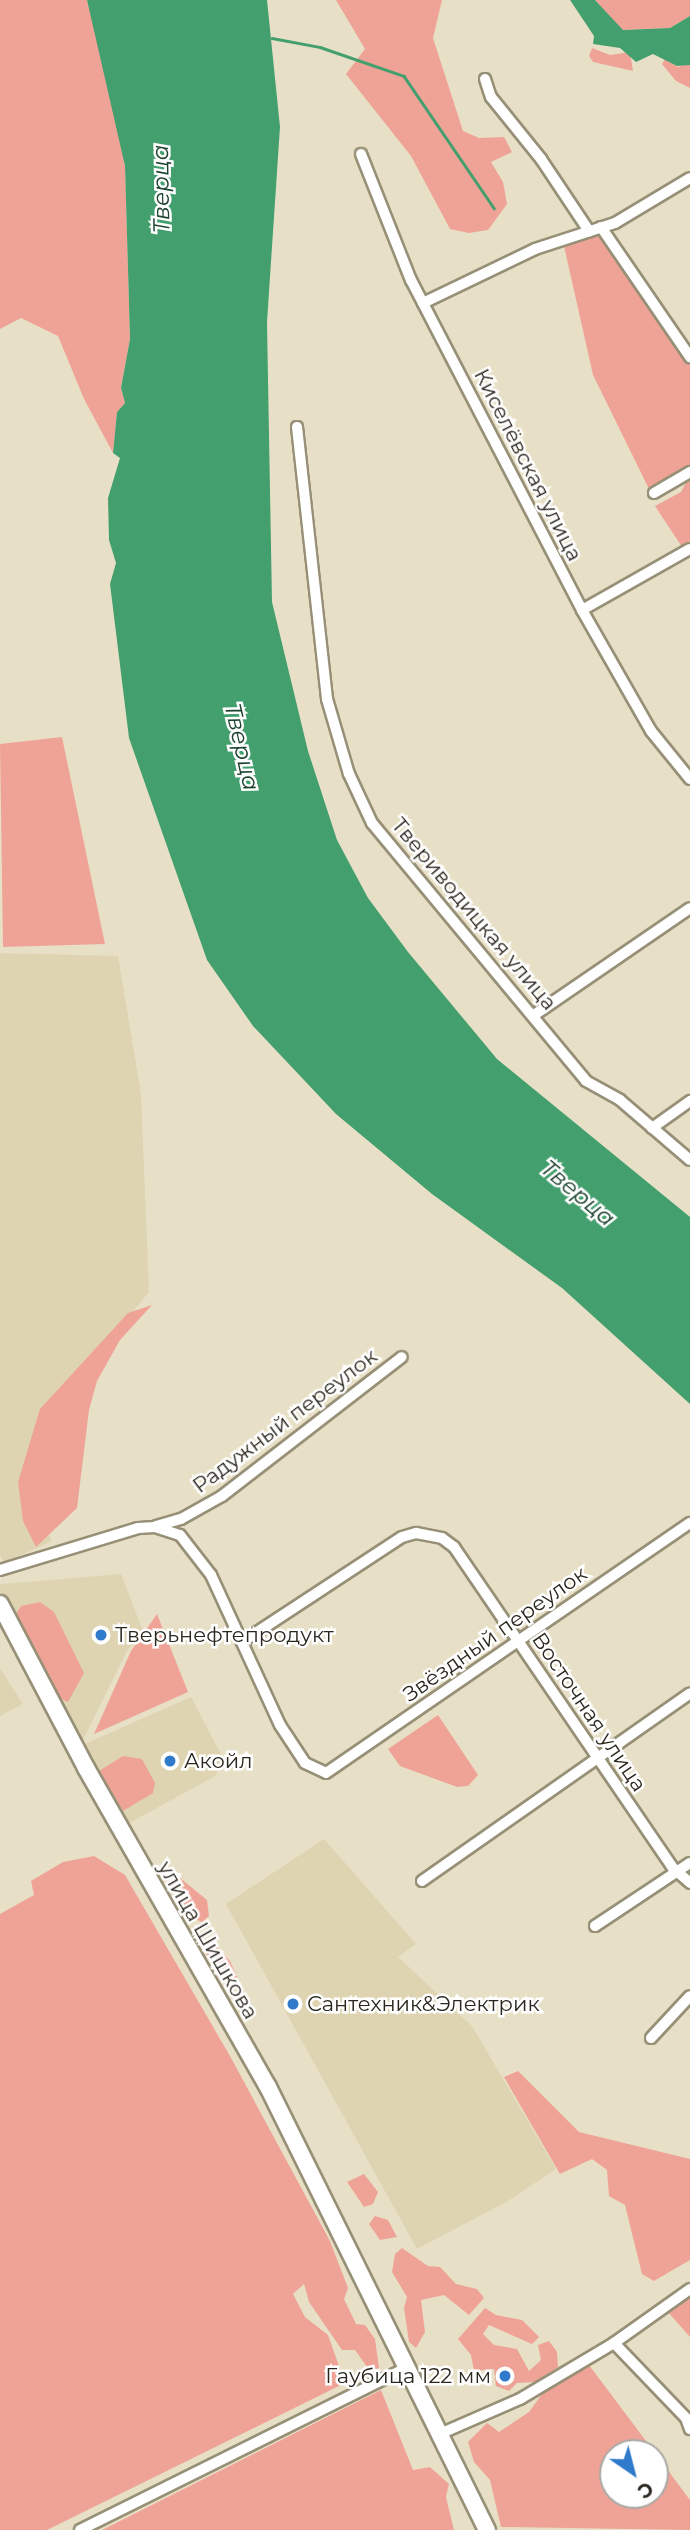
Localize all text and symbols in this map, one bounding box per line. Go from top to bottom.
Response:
water label: Тверца [146,144,176,234]
street label: Киселёвская улица [469,365,587,565]
water label: Тверца [219,701,265,793]
street label: Твериводицкая улица [386,813,562,1015]
water label: Тверца [535,1154,621,1232]
street label: Радужный переулок [188,1344,382,1498]
street label: Звёздный переулок [398,1561,592,1707]
place label: Тверьнефтепродукт [115,1622,334,1648]
marker: Тверьнефтепродукт [93,1627,109,1643]
street label: Восточная улица [526,1628,652,1796]
place label: Акойл [184,1748,253,1774]
marker: Акойл [162,1753,178,1769]
street label: улица Шишкова [153,1857,263,2023]
place label: Сантехник&Электрик [307,1991,540,2017]
marker: Сантехник&Электрик [285,1996,301,2012]
place label: Гаубица 122 мм [325,2363,491,2389]
marker: Гаубица 122 мм [497,2368,513,2384]
north arrow [599,2439,669,2509]
text: С [633,2477,657,2503]

